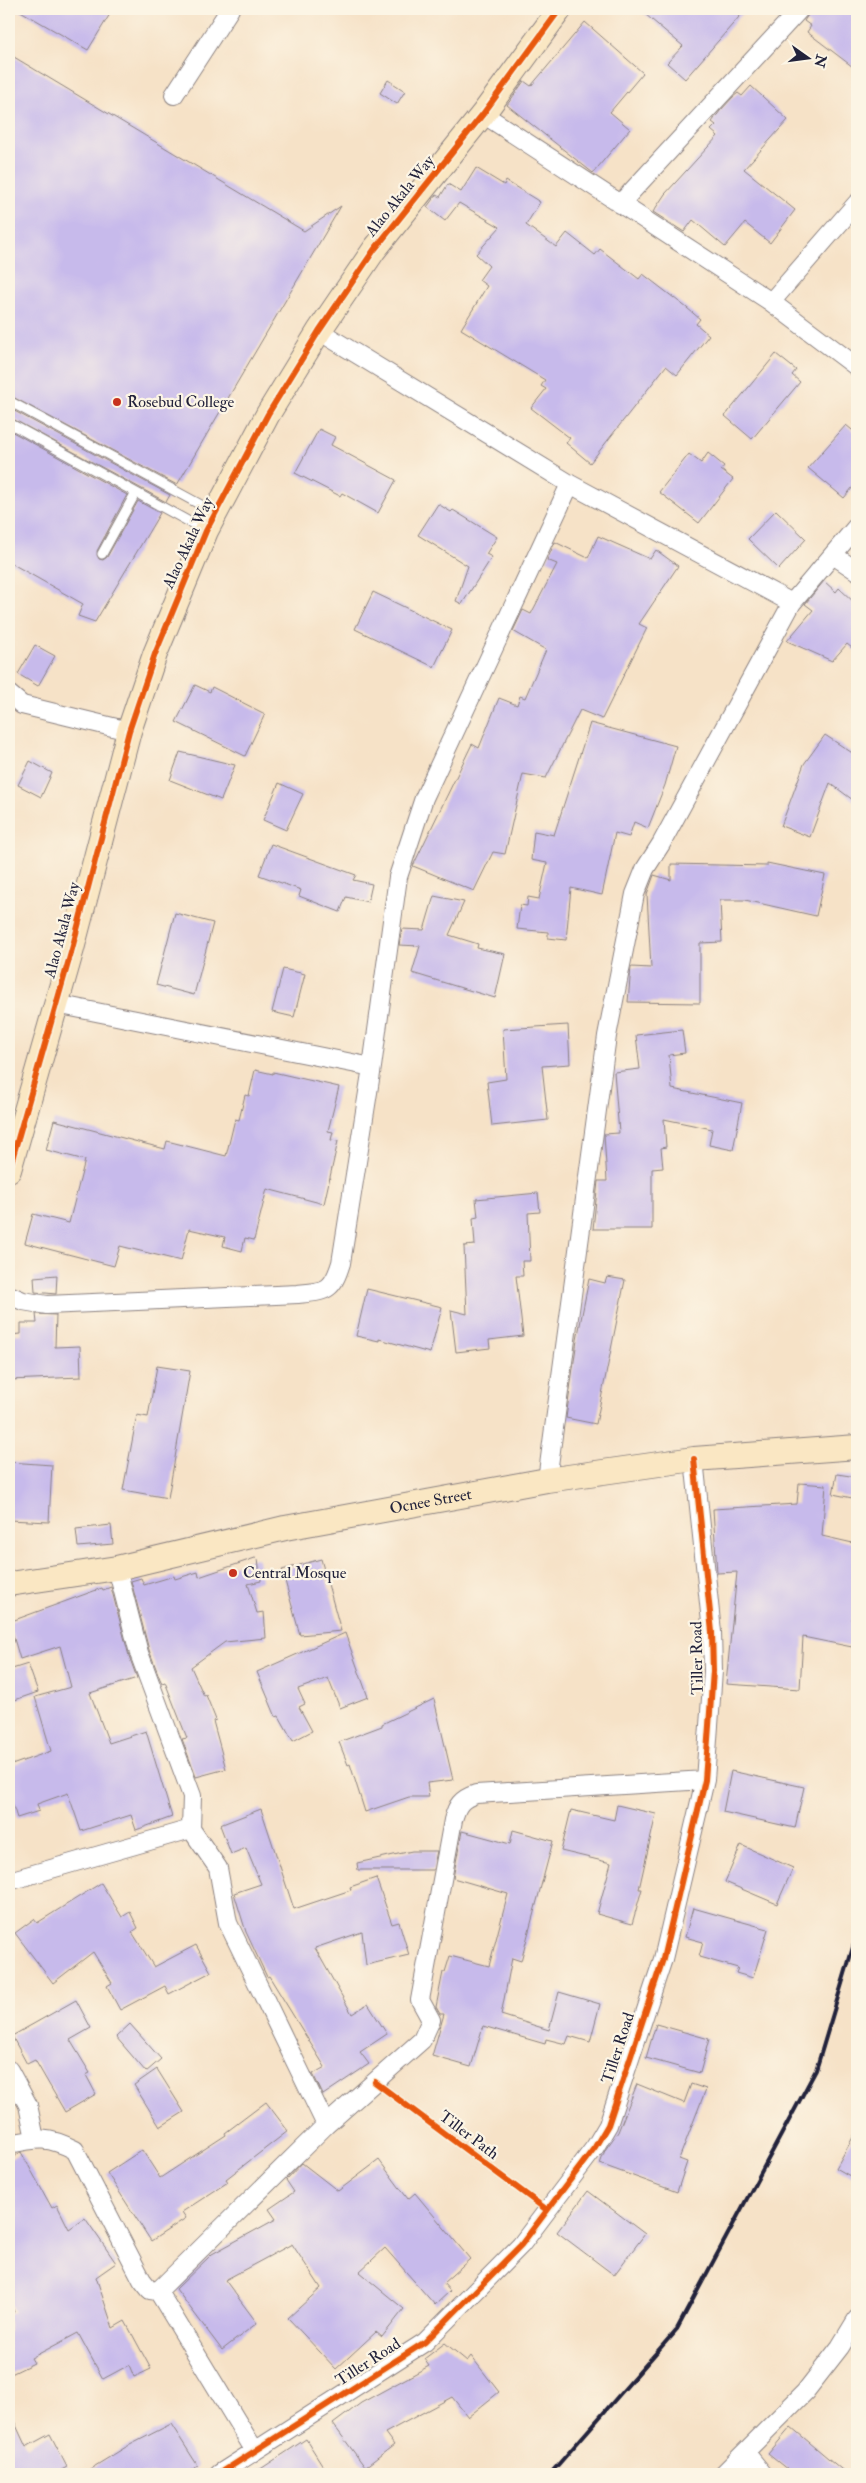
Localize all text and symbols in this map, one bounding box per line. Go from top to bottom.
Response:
north arrow [784,32,834,82]
text: N [810,52,830,70]
street label: Alao Akala Way [361,151,439,241]
place label: Rosebud College [127,392,235,412]
marker: Rosebud College [111,396,123,408]
street label: Alao Akala Way [158,493,218,593]
street label: Alao Akala Way [39,879,85,981]
street label: Ocnee Street [388,1484,473,1519]
place label: Central Mosque [243,1563,347,1583]
marker: Central Mosque [227,1567,239,1579]
street label: Tiller Road [686,1621,708,1695]
street label: Tiller Road [597,2010,639,2086]
street label: Tiller Path [435,2106,503,2164]
street label: Tiller Road [332,2334,404,2390]

